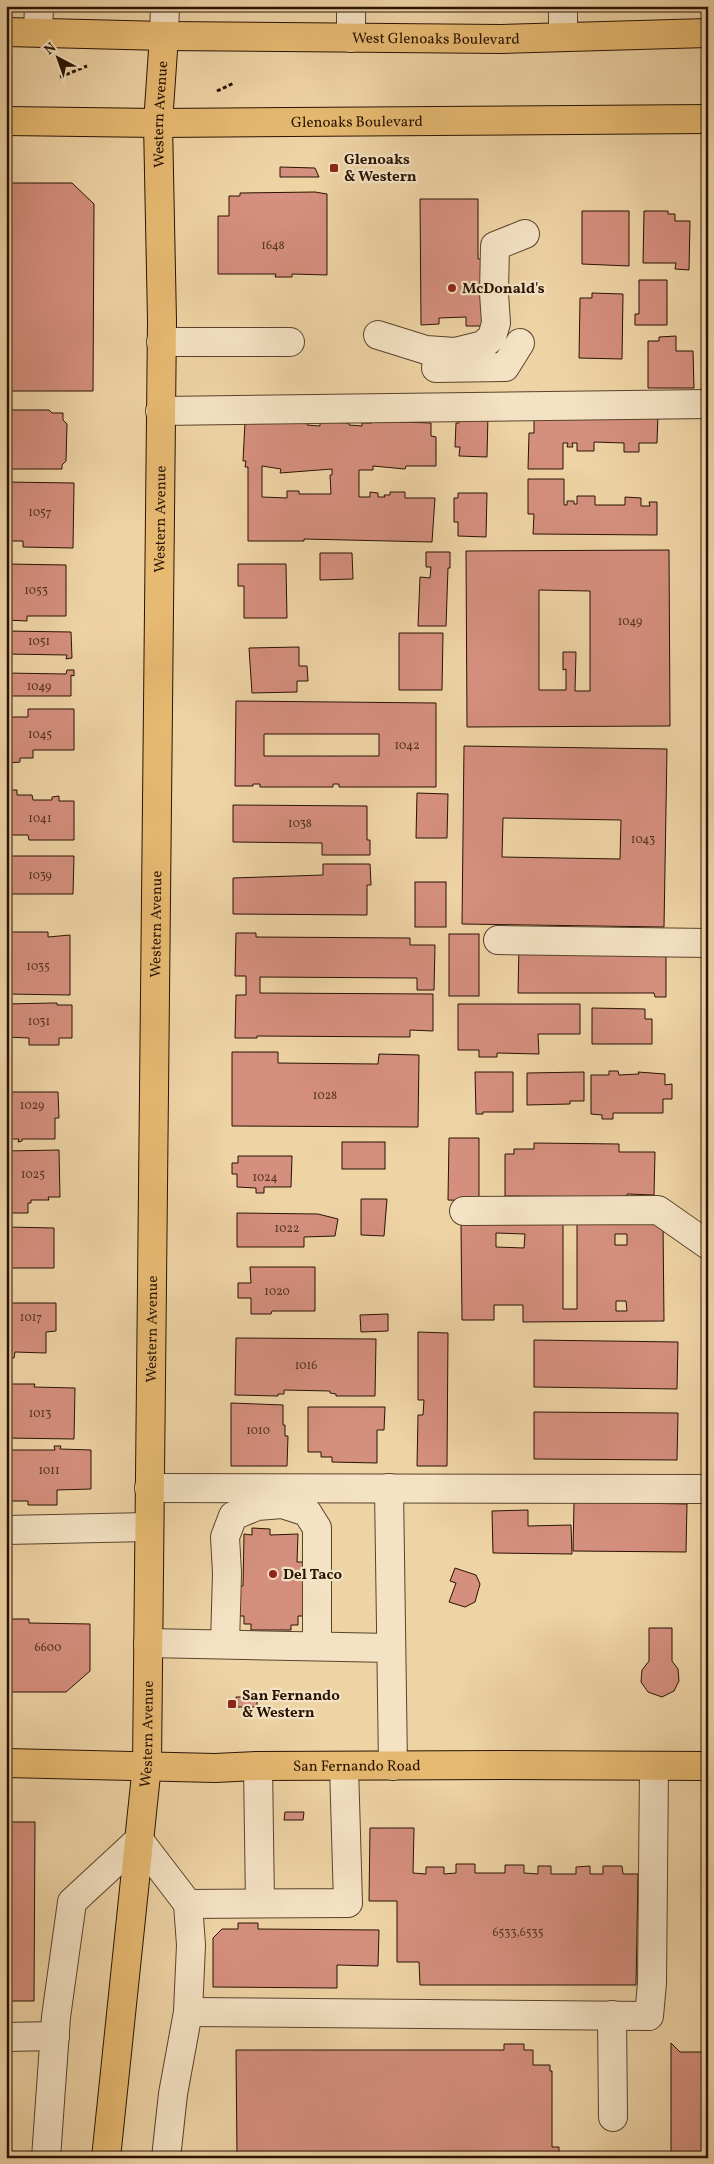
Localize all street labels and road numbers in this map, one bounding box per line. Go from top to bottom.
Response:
street label: West Glenoaks Boulevard [352,29,520,51]
street label: Western Avenue [149,60,174,168]
street label: Glenoaks Boulevard [291,112,423,134]
street label: Western Avenue [150,466,172,573]
street label: Western Avenue [146,871,168,978]
street label: Western Avenue [142,1276,164,1383]
street label: Western Avenue [136,1681,160,1789]
street label: San Fernando Road [293,1756,421,1778]

